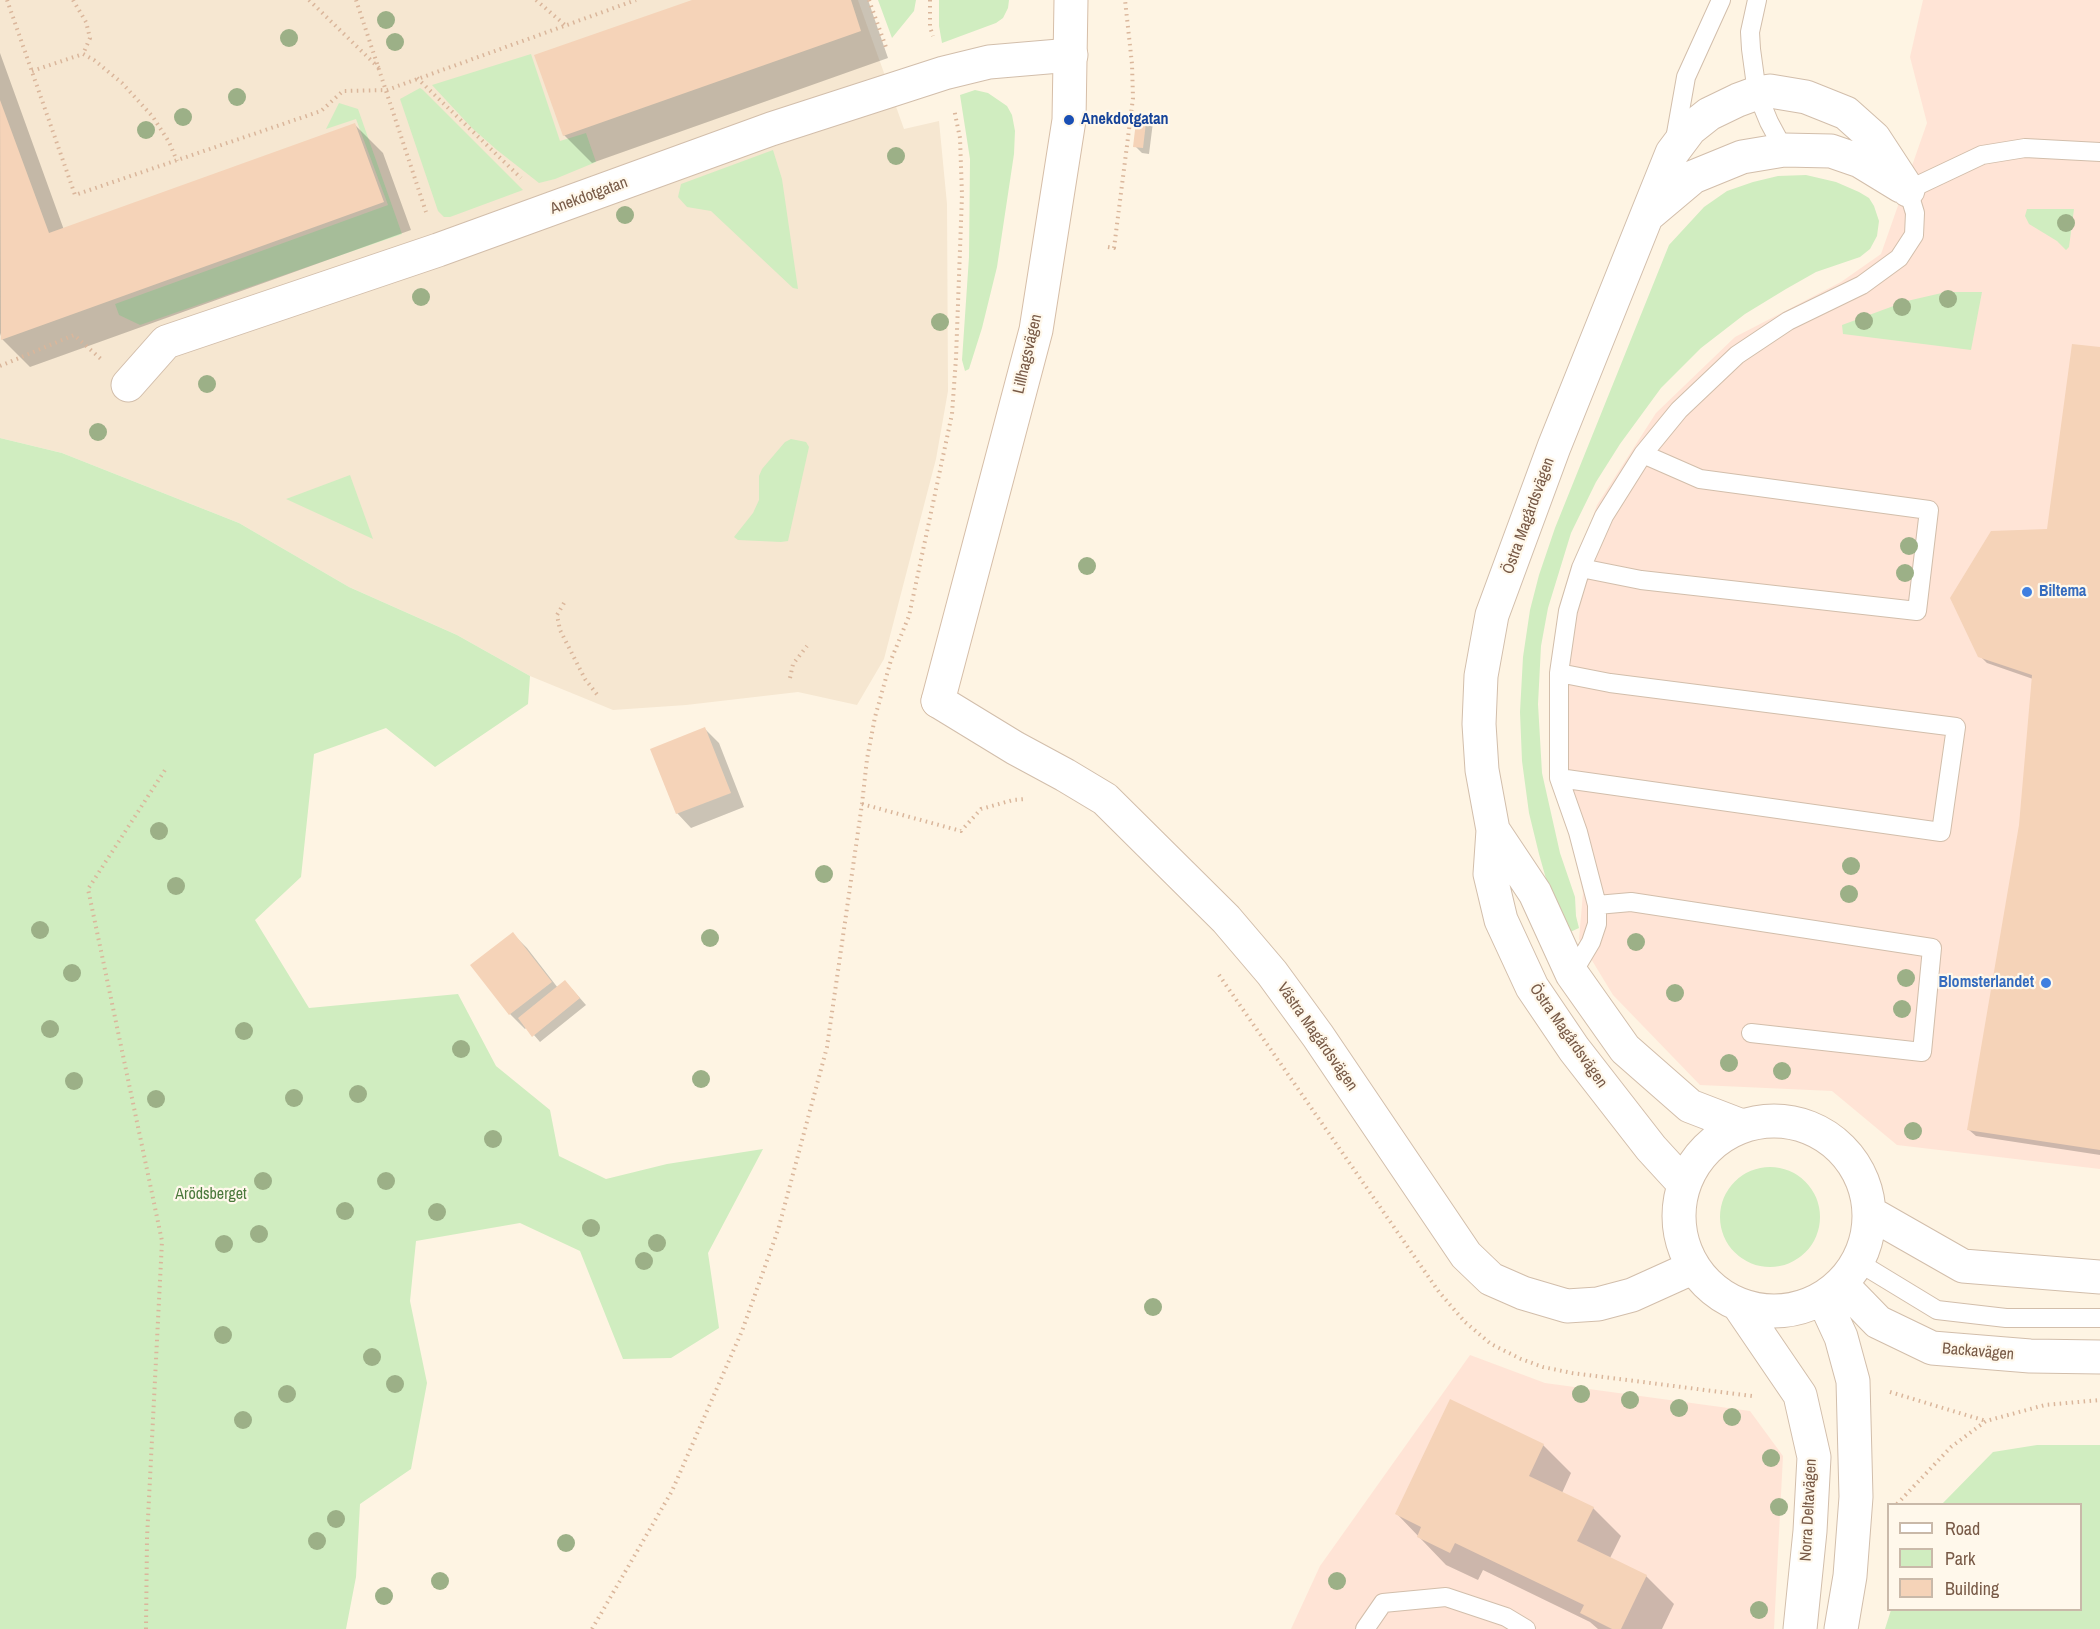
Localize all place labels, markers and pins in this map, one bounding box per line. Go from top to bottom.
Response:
place label: Anekdotgatan [1081,110,1168,130]
marker: Anekdotgatan [1062,113,1076,127]
place label: Biltema [2039,582,2086,602]
marker: Biltema [2020,585,2034,599]
place label: Blomsterlandet [1938,973,2034,993]
marker: Blomsterlandet [2039,976,2053,990]

